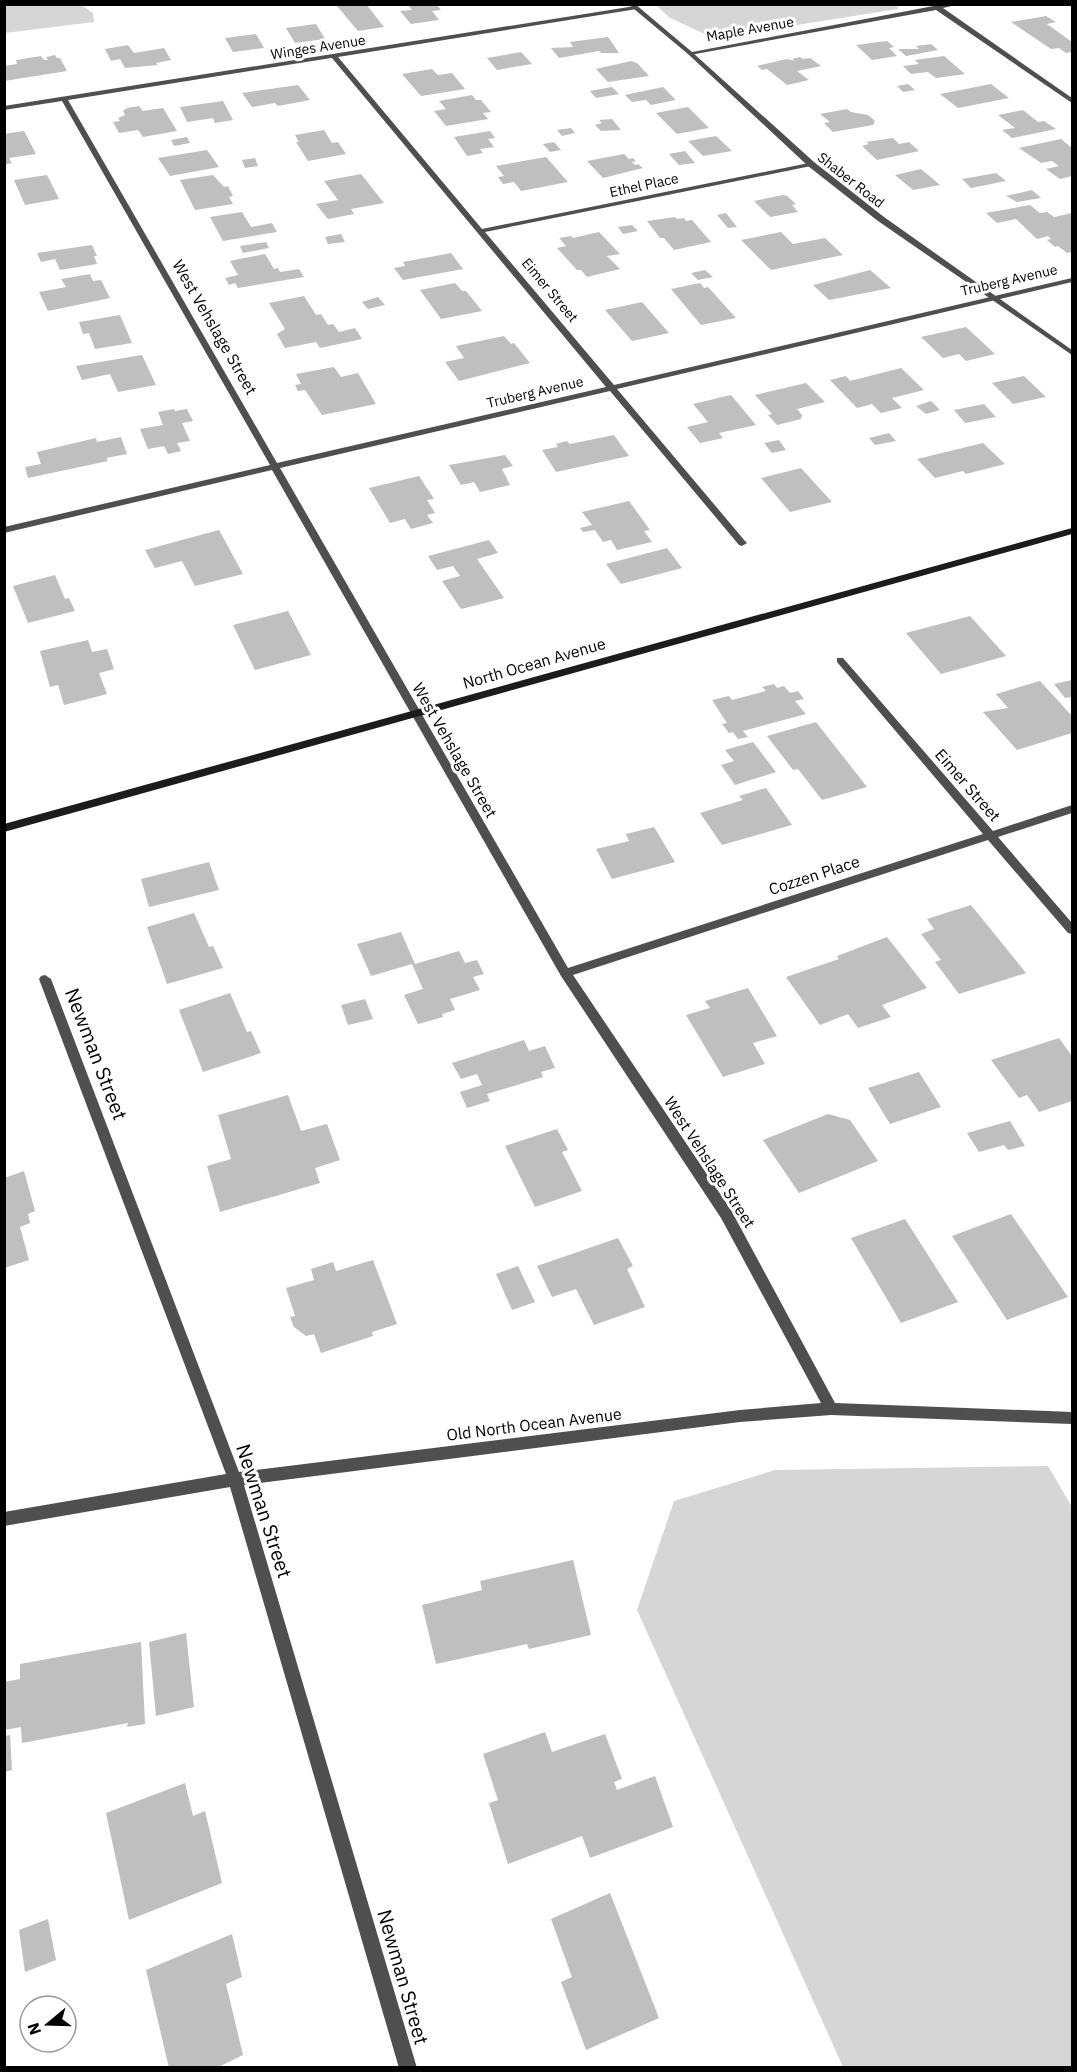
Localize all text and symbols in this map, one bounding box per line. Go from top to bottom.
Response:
street label: Maple Avenue [705,12,795,46]
street label: Winges Avenue [269,31,367,63]
street label: Shaber Road [814,148,888,212]
street label: Ethel Place [608,169,681,201]
street label: Eimer Street [518,254,582,326]
street label: West Vehslage Street [168,256,262,398]
street label: Truberg Avenue [959,260,1059,300]
street label: Truberg Avenue [485,372,585,412]
street label: North Ocean Avenue [460,633,608,693]
street label: West Vehslage Street [408,679,502,821]
street label: Eimer Street [931,745,1005,825]
street label: Cozzen Place [766,851,862,899]
street label: Newman Street [59,984,134,1124]
street label: West Vehslage Street [660,1093,760,1231]
street label: Old North Ocean Avenue [445,1403,623,1445]
street label: Newman Street [230,1440,299,1581]
street label: Newman Street [371,1906,436,2048]
north arrow [18,1994,78,2054]
text: N [22,2020,45,2038]

